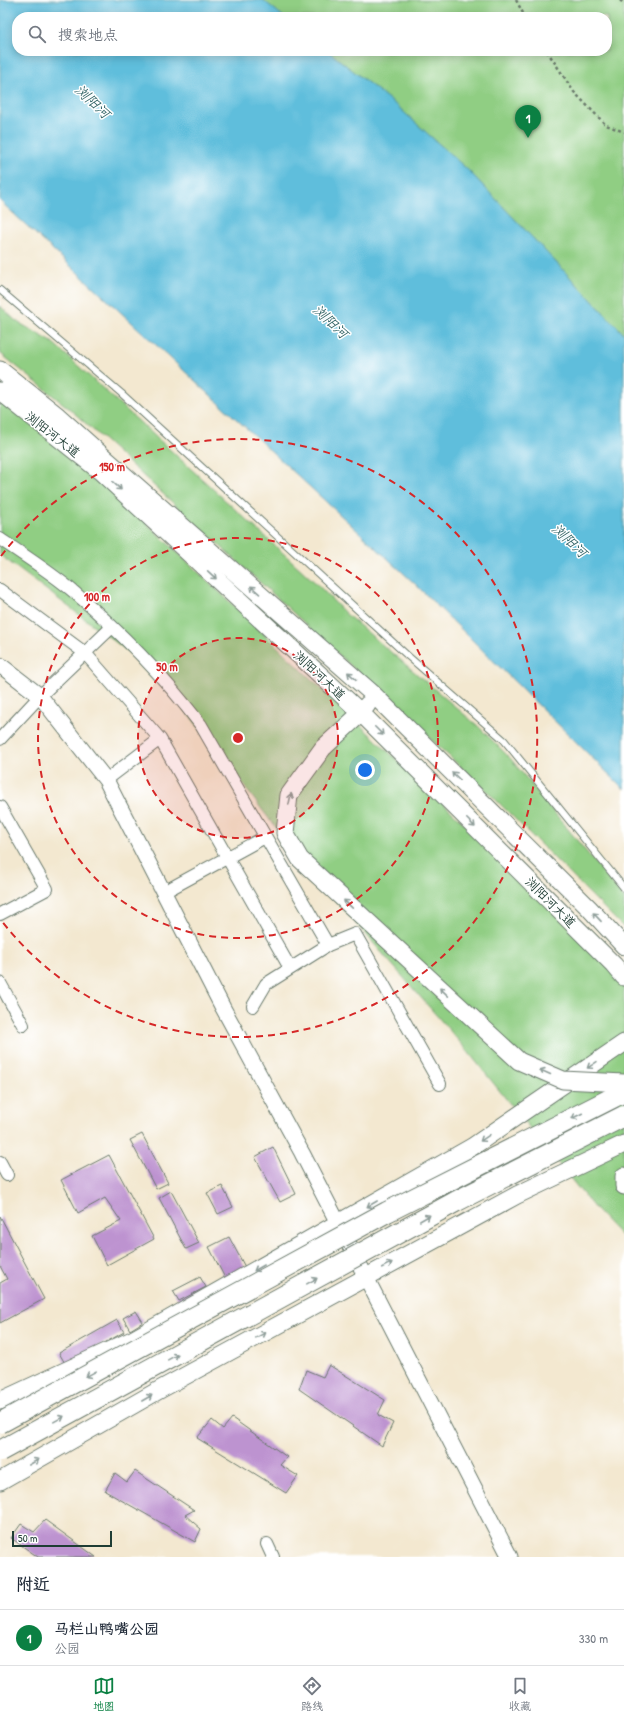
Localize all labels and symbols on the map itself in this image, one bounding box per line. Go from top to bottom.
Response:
water label: 浏阳河 [71,80,116,124]
pin: 1 [515,105,541,138]
water label: 浏阳河 [309,300,354,344]
street label: 浏阳河大道 [22,407,84,461]
text: 150 m [99,458,125,475]
one-way arrow [112,482,122,491]
water label: 浏阳河 [548,519,593,563]
one-way arrow [207,570,217,579]
one-way arrow [250,585,260,595]
text: 100 m [84,588,110,605]
street label: 浏阳河大道 [290,646,350,704]
text: 50 m [156,658,178,675]
one-way arrow [347,671,358,680]
one-way arrow [374,726,384,736]
centre of rings [231,731,245,745]
your location [355,760,375,780]
one-way arrow [451,771,461,781]
one-way arrow [286,793,294,806]
one-way arrow [466,818,476,827]
street label: 浏阳河大道 [522,873,580,931]
one-way arrow [343,899,353,908]
one-way arrow [593,912,602,922]
one-way arrow [439,987,449,996]
one-way arrow [587,1061,598,1069]
one-way arrow [539,1068,551,1075]
one-way arrow [571,1113,583,1120]
one-way arrow [479,1134,490,1142]
one-way arrow [366,1200,378,1208]
one-way arrow [419,1214,431,1222]
one-way arrow [381,1261,393,1269]
one-way arrow [253,1264,265,1272]
one-way arrow [305,1277,317,1284]
one-way arrow [254,1330,266,1338]
one-way arrow [167,1352,179,1360]
one-way arrow [85,1370,97,1378]
one-way arrow [141,1393,153,1401]
one-way arrow [53,1415,65,1422]
one-way arrow [28,1457,40,1465]
scale bar [12,1529,112,1548]

